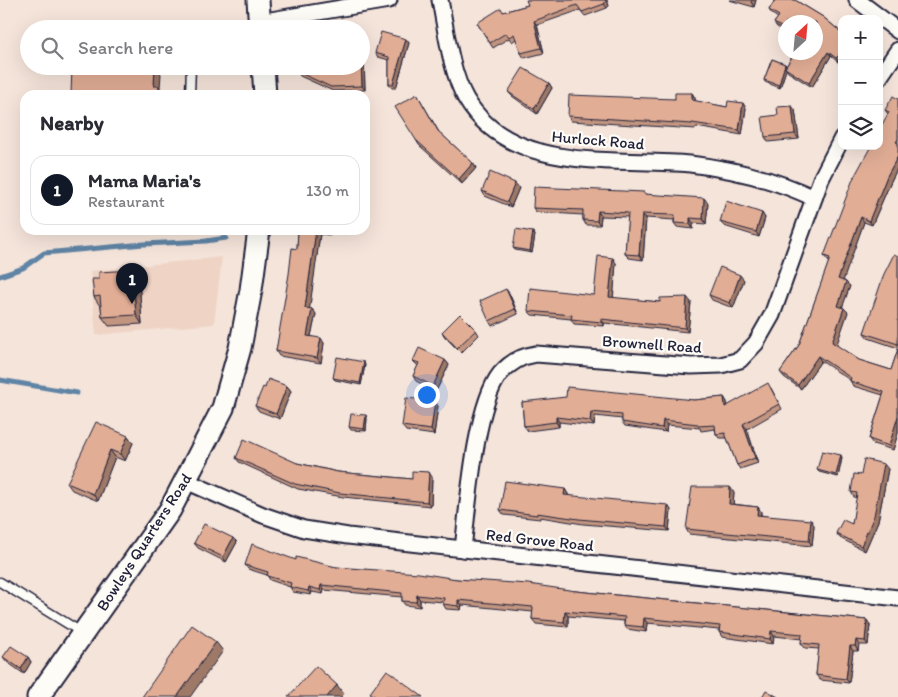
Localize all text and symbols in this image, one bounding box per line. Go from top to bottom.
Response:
north arrow [778,15,823,60]
map controls [838,15,883,150]
button: + [838,15,883,60]
search box [20,20,370,75]
icon: search [38,34,66,62]
text: Search here [78,36,173,59]
button: − [838,60,883,105]
button: layers [838,105,883,150]
text: Nearby [40,110,104,135]
street label: Hurlock Road [551,126,646,154]
text: Mama Maria's [88,169,201,192]
text: 1 [53,181,61,200]
text: 130 m [306,181,349,200]
text: Restaurant [88,192,165,211]
pin: 1 [116,263,148,304]
street label: Brownell Road [601,331,703,357]
your location [414,382,440,408]
street label: Bowleys Quarters Road [92,469,196,614]
street label: Red Grove Road [485,525,595,555]

